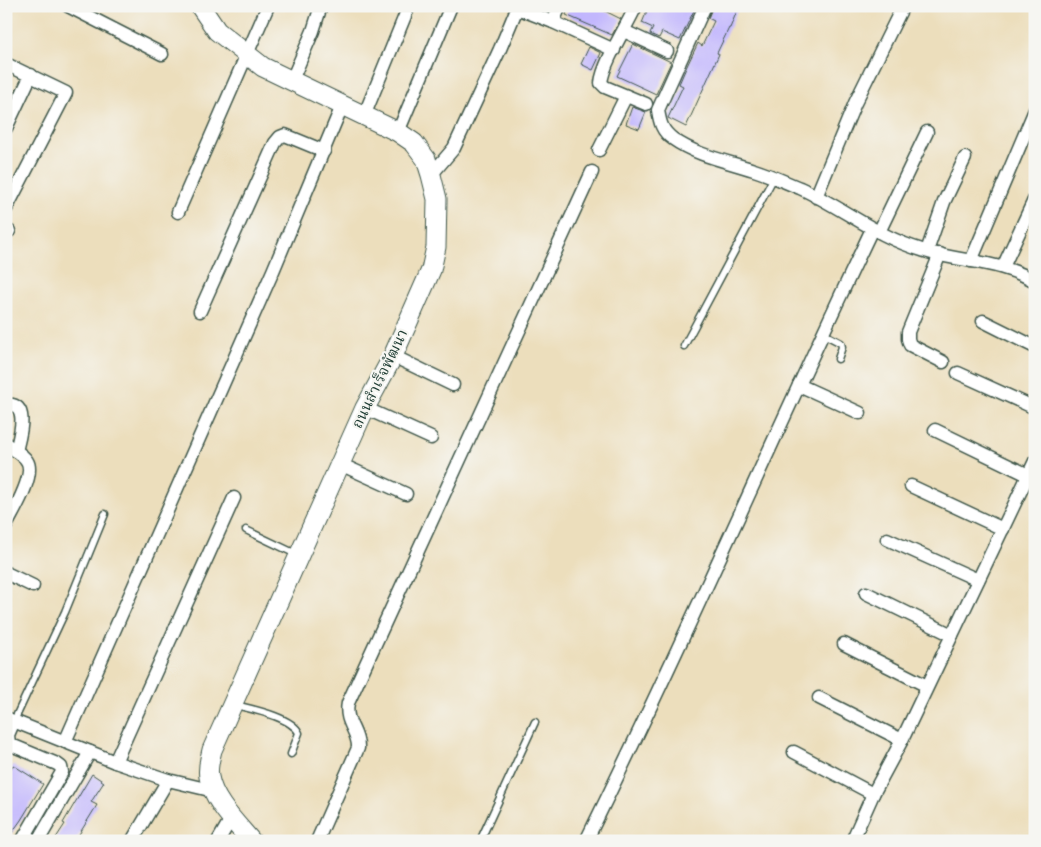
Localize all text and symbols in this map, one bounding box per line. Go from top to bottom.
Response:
street label: ถนนสำเร็จพัฒนา [348,326,412,432]

